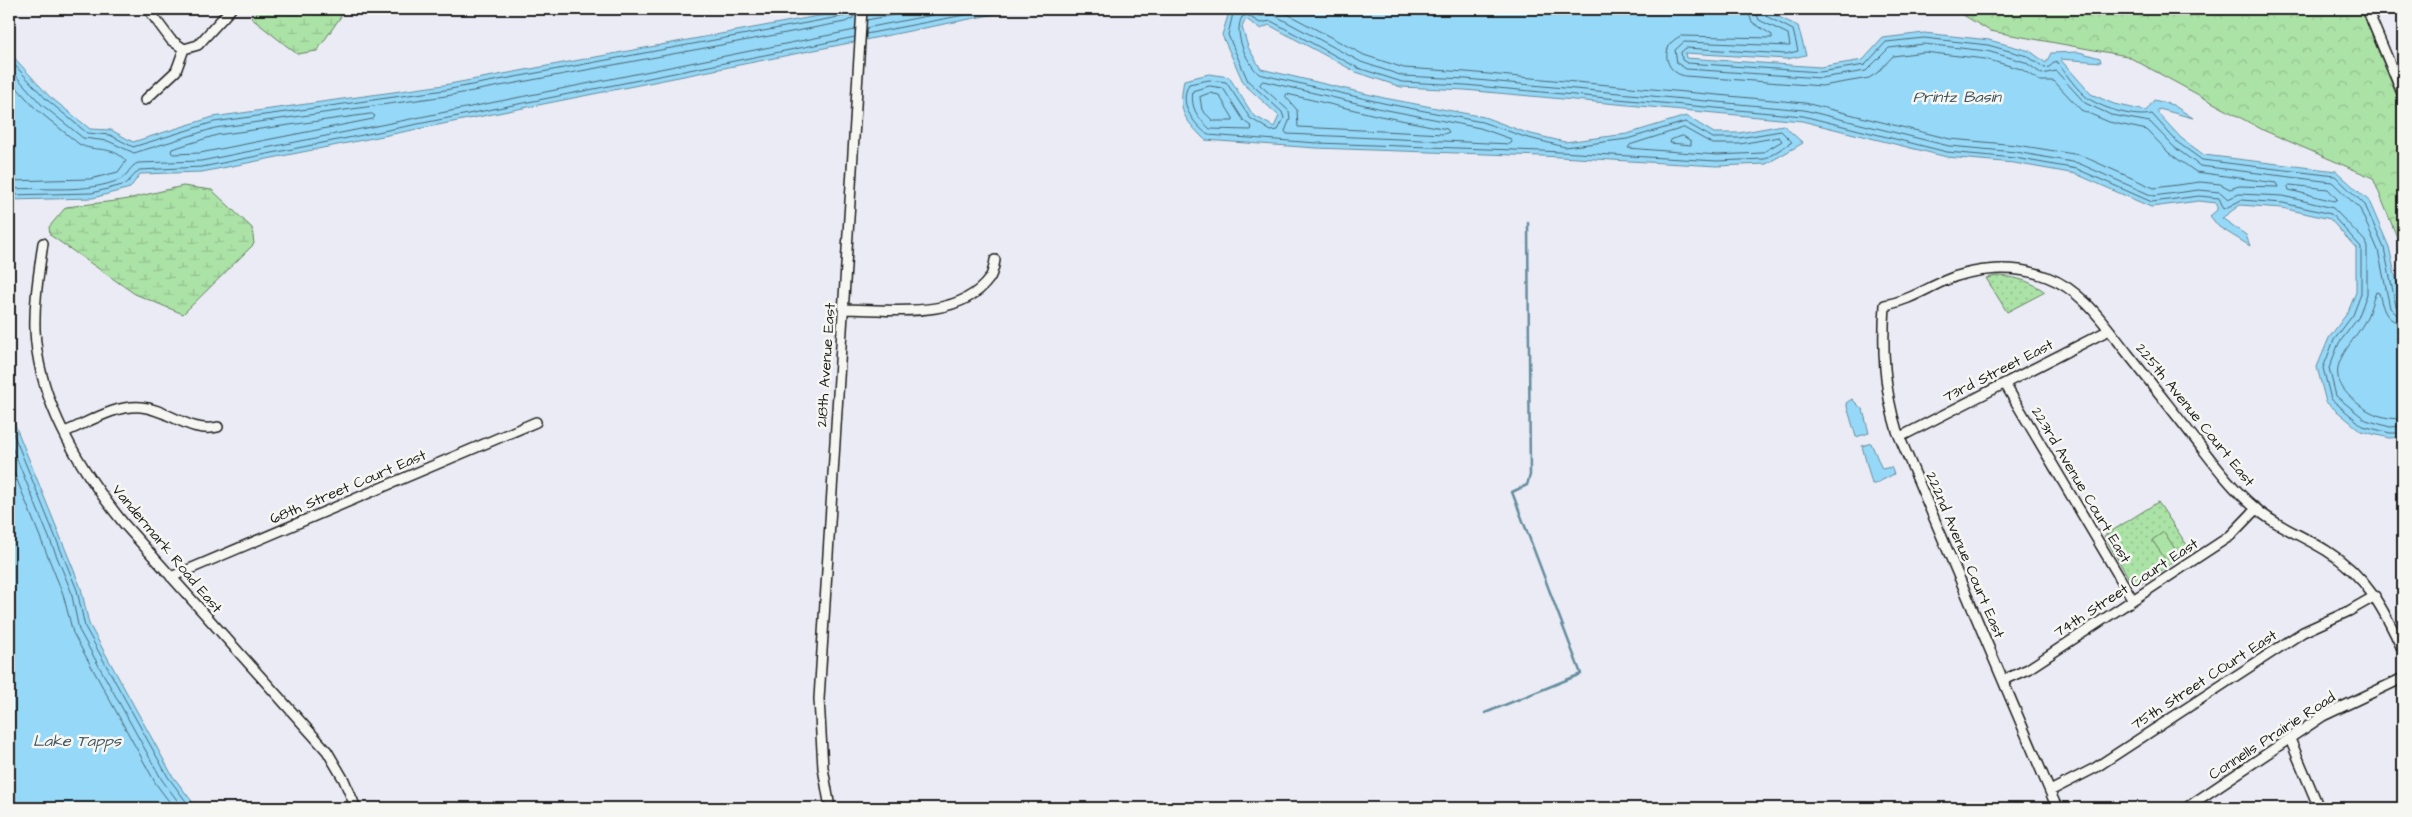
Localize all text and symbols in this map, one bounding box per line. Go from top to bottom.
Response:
water label: Printz Basin [1913,86,2003,108]
street label: 218th Avenue East [811,302,841,428]
street label: 73rd Street East [1939,334,2057,408]
street label: 225th Avenue Court East [2130,339,2260,491]
street label: 223rd Avenue Court East [2026,403,2136,567]
street label: 68th Street Court East [267,445,429,529]
street label: 222nd Avenue Court East [1920,469,2010,641]
street label: Vandermark Road East [107,480,227,618]
street label: 74th Street Court East [2050,533,2202,643]
street label: 75th Street COurt East [2127,625,2281,735]
street label: Connells Prairie Road [2205,687,2340,785]
water label: Lake Tapps [33,730,122,752]

